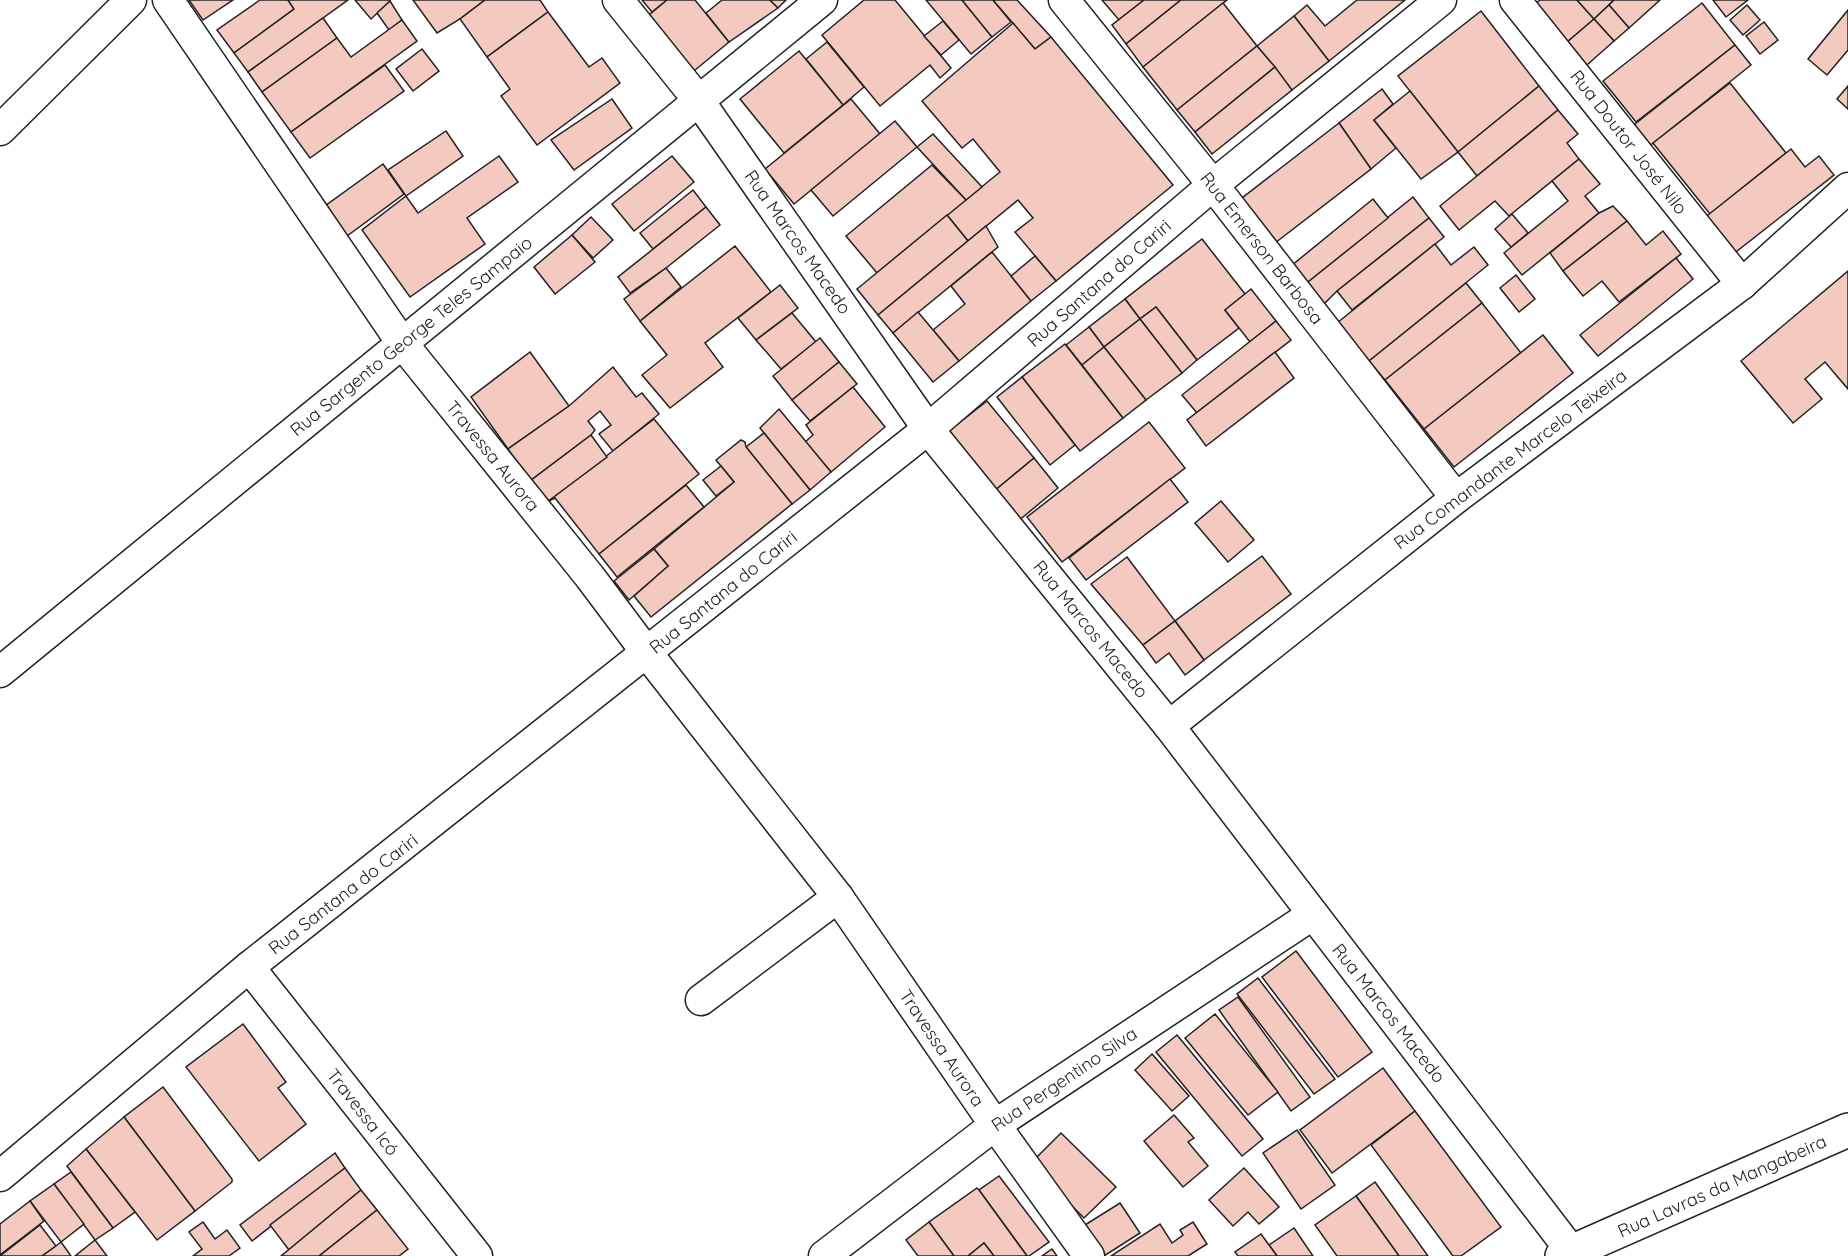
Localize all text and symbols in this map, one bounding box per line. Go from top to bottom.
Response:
street label: Rua Doutor José Nilo [1565,65,1693,219]
street label: Rua Marcos Macedo [740,165,856,319]
street label: Rua Emerson Barbosa [1195,167,1329,329]
street label: Rua Santana do Cariri [1022,214,1176,352]
street label: Rua Sargento George Teles Sampaio [285,231,537,441]
street label: Rua Comandante Marcelo Teixeira [1389,364,1631,554]
street label: Travessa Aurora [441,396,545,516]
street label: Rua Santana do Cariri [644,525,802,659]
street label: Rua Marcos Macedo [1028,555,1154,703]
street label: Rua Santana do Cariri [264,828,422,960]
street label: Rua Marcos Macedo [1327,939,1451,1087]
street label: Travessa Aurora [894,985,990,1111]
street label: Rua Pergentino Silva [987,1022,1141,1136]
street label: Travessa Icó [322,1064,404,1160]
street label: Rua Lavras da Mangabeira [1614,1129,1830,1243]

